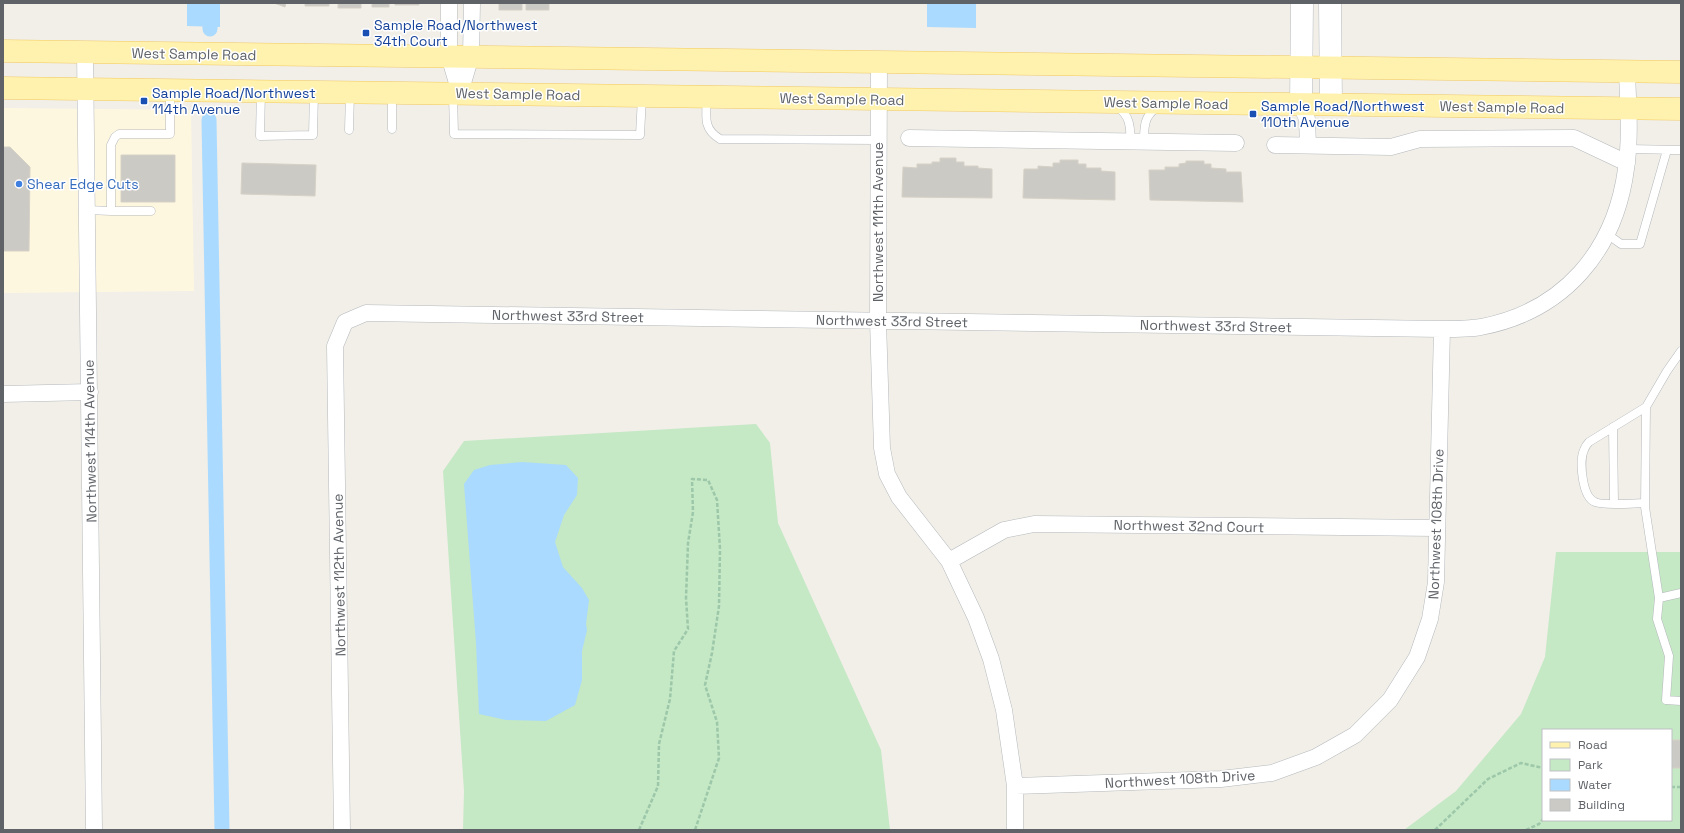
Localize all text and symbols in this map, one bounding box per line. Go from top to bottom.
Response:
place label: Sample Road/Northwest 34th Court [374,16,538,50]
marker: Sample Road/Northwest 34th Court [361,28,371,38]
street label: West Sample Road [131,44,257,64]
place label: Sample Road/Northwest 114th Avenue [152,84,316,118]
street label: West Sample Road [455,84,581,104]
street label: West Sample Road [779,89,905,109]
street label: West Sample Road [1103,93,1229,113]
marker: Sample Road/Northwest 114th Avenue [139,96,149,106]
place label: Sample Road/Northwest 110th Avenue [1261,97,1425,131]
street label: West Sample Road [1439,97,1565,117]
marker: Sample Road/Northwest 110th Avenue [1248,109,1258,119]
street label: Northwest 111th Avenue [869,142,887,302]
place label: Shear Edge Cuts [27,175,139,193]
marker: Shear Edge Cuts [14,179,24,189]
street label: Northwest 33rd Street [492,306,644,326]
street label: Northwest 33rd Street [816,311,968,331]
street label: Northwest 33rd Street [1140,316,1292,336]
street label: Northwest 114th Avenue [80,359,100,523]
street label: Northwest 108th Drive [1424,448,1448,600]
street label: Northwest 112th Avenue [329,493,349,657]
street label: Northwest 32nd Court [1113,516,1265,536]
legend [1542,729,1672,821]
text: Road [1578,737,1607,753]
text: Park [1578,757,1603,773]
street label: Northwest 108th Drive [1104,766,1256,792]
text: Water [1578,777,1612,793]
text: Building [1578,797,1625,813]

